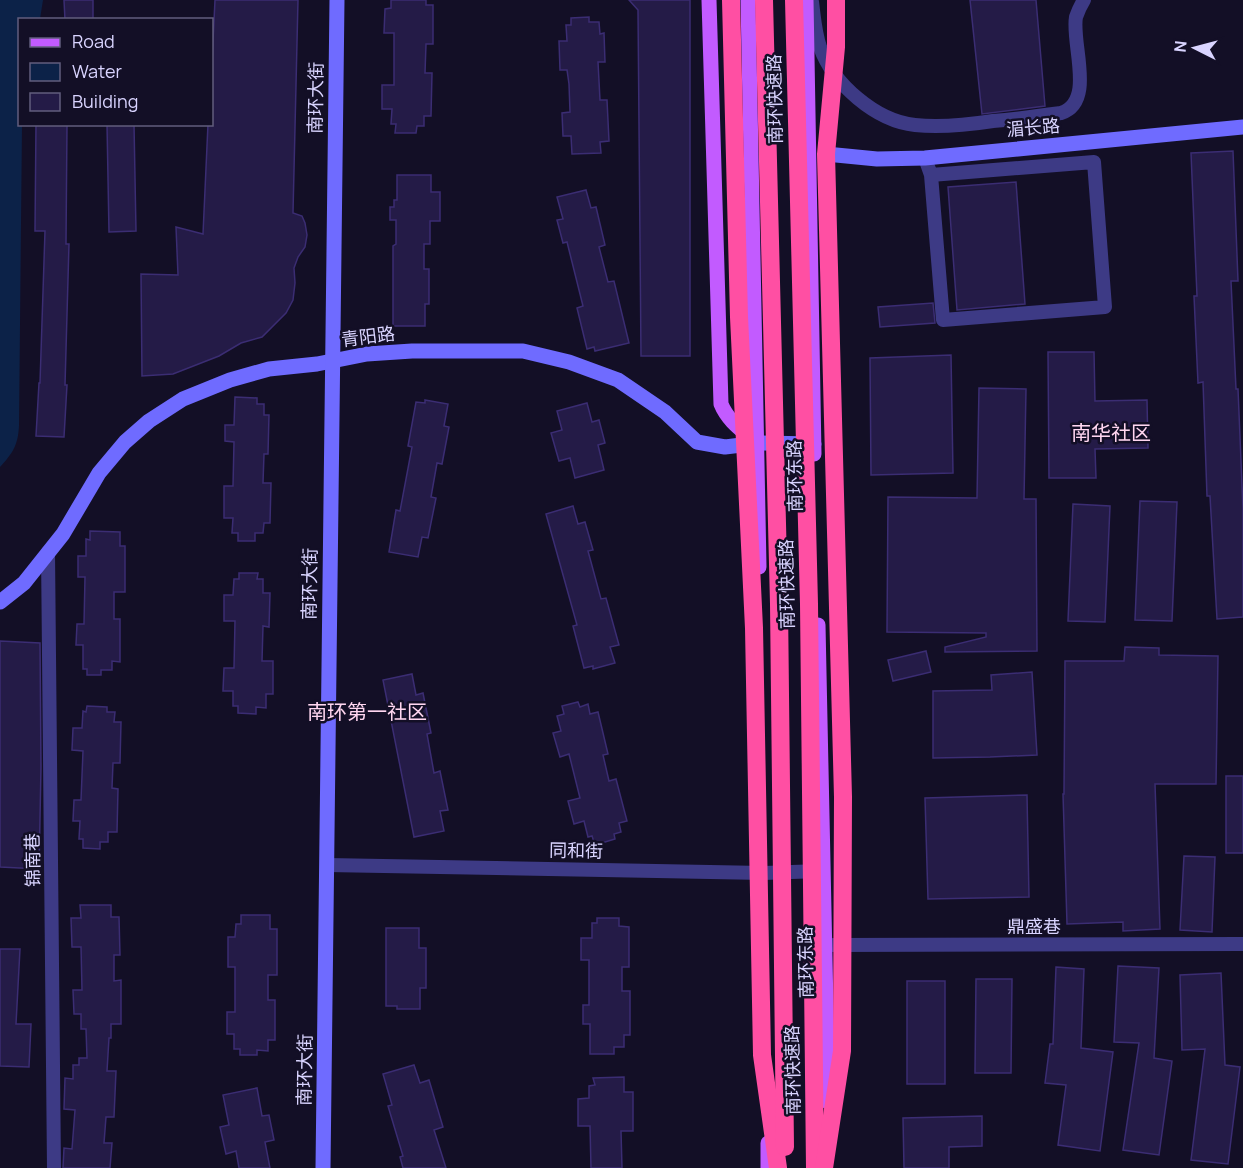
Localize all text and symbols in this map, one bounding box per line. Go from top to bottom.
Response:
legend [18,18,213,126]
north arrow [1165,18,1225,78]
text: Road [72,29,115,53]
text: N [1169,40,1192,53]
street label: 南环快速路 [761,54,787,144]
text: Water [72,59,122,83]
street label: 南环大街 [302,62,328,134]
text: Building [72,89,138,113]
street label: 湄长路 [1005,113,1061,141]
street label: 青阳路 [340,321,396,351]
district label: 南华社区 [1071,419,1151,446]
street label: 南环东路 [781,440,807,512]
street label: 南环快速路 [773,539,799,629]
street label: 南环大街 [296,548,322,620]
district label: 南环第一社区 [307,698,427,725]
street label: 锦南巷 [20,833,44,887]
street label: 同和街 [549,838,603,862]
street label: 鼎盛巷 [1007,914,1061,938]
street label: 南环东路 [792,926,818,998]
street label: 南环快速路 [779,1025,805,1115]
street label: 南环大街 [291,1034,317,1106]

